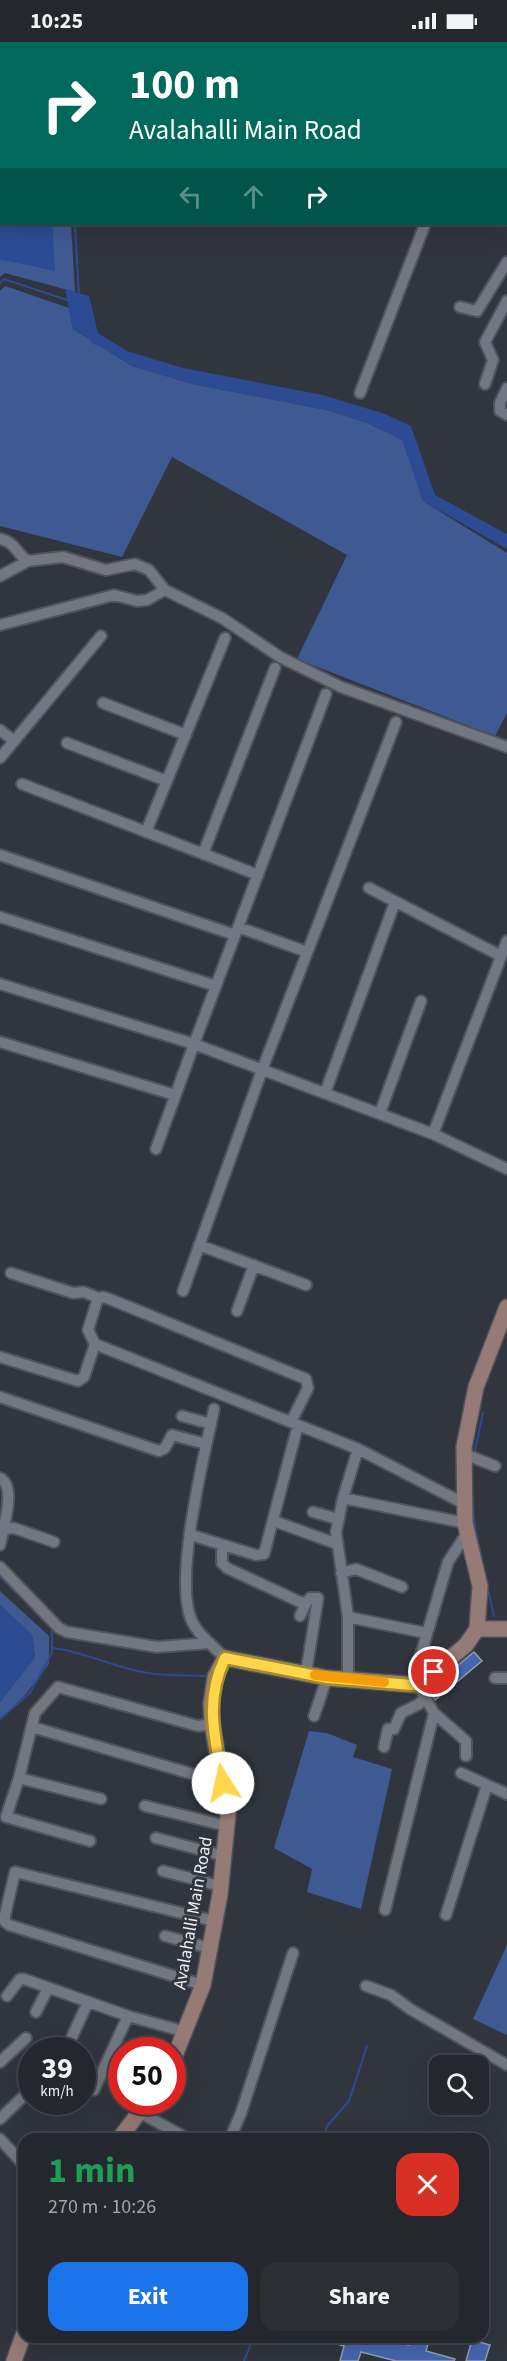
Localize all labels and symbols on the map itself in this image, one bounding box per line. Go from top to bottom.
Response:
pin [408,1646,459,1697]
position arrow [191,1751,255,1815]
street label: Avalahalli Main Road [167,1834,219,1992]
speed limit sign: 50 [108,2037,186,2115]

